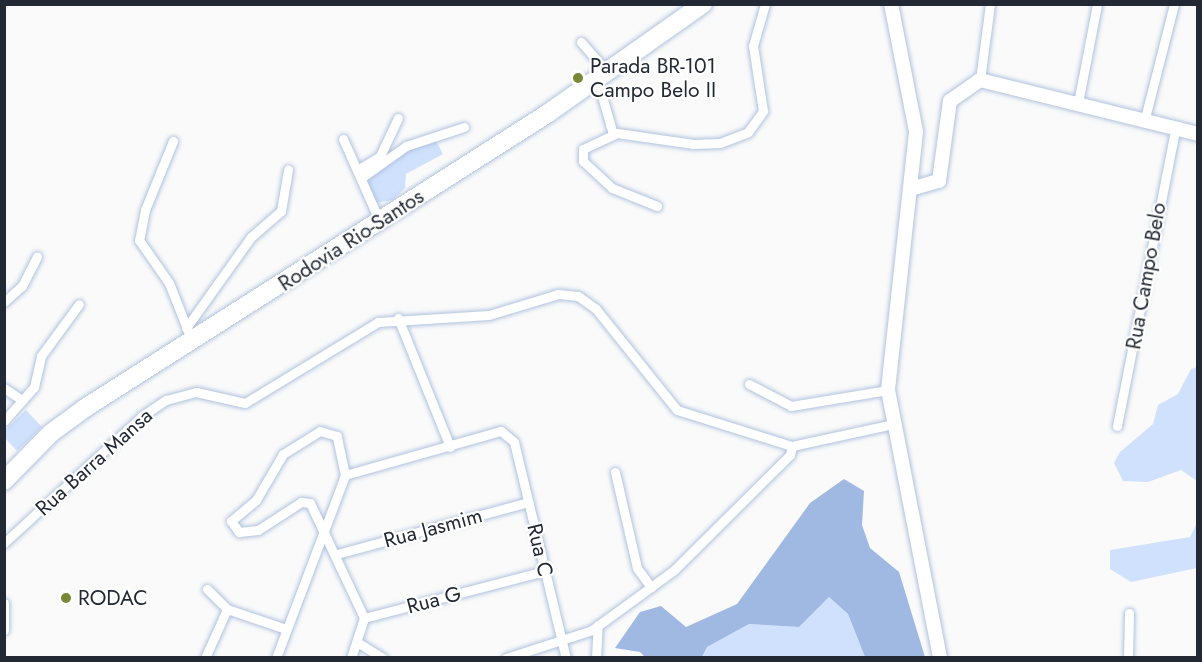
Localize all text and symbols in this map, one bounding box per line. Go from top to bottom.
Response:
place label: Parada BR-101 Campo Belo II [590,53,716,103]
marker: Parada BR-101 Campo Belo II [571,71,585,85]
street label: Rodovia Rio-Santos [274,184,428,296]
street label: Rua Campo Belo [1121,201,1171,351]
street label: Rua Barra Mansa [30,403,158,521]
street label: Rua Jasmim [381,503,485,553]
street label: Rua C [522,521,558,579]
street label: Rua G [404,581,464,619]
place label: RODAC [78,585,148,611]
marker: RODAC [59,591,73,605]

